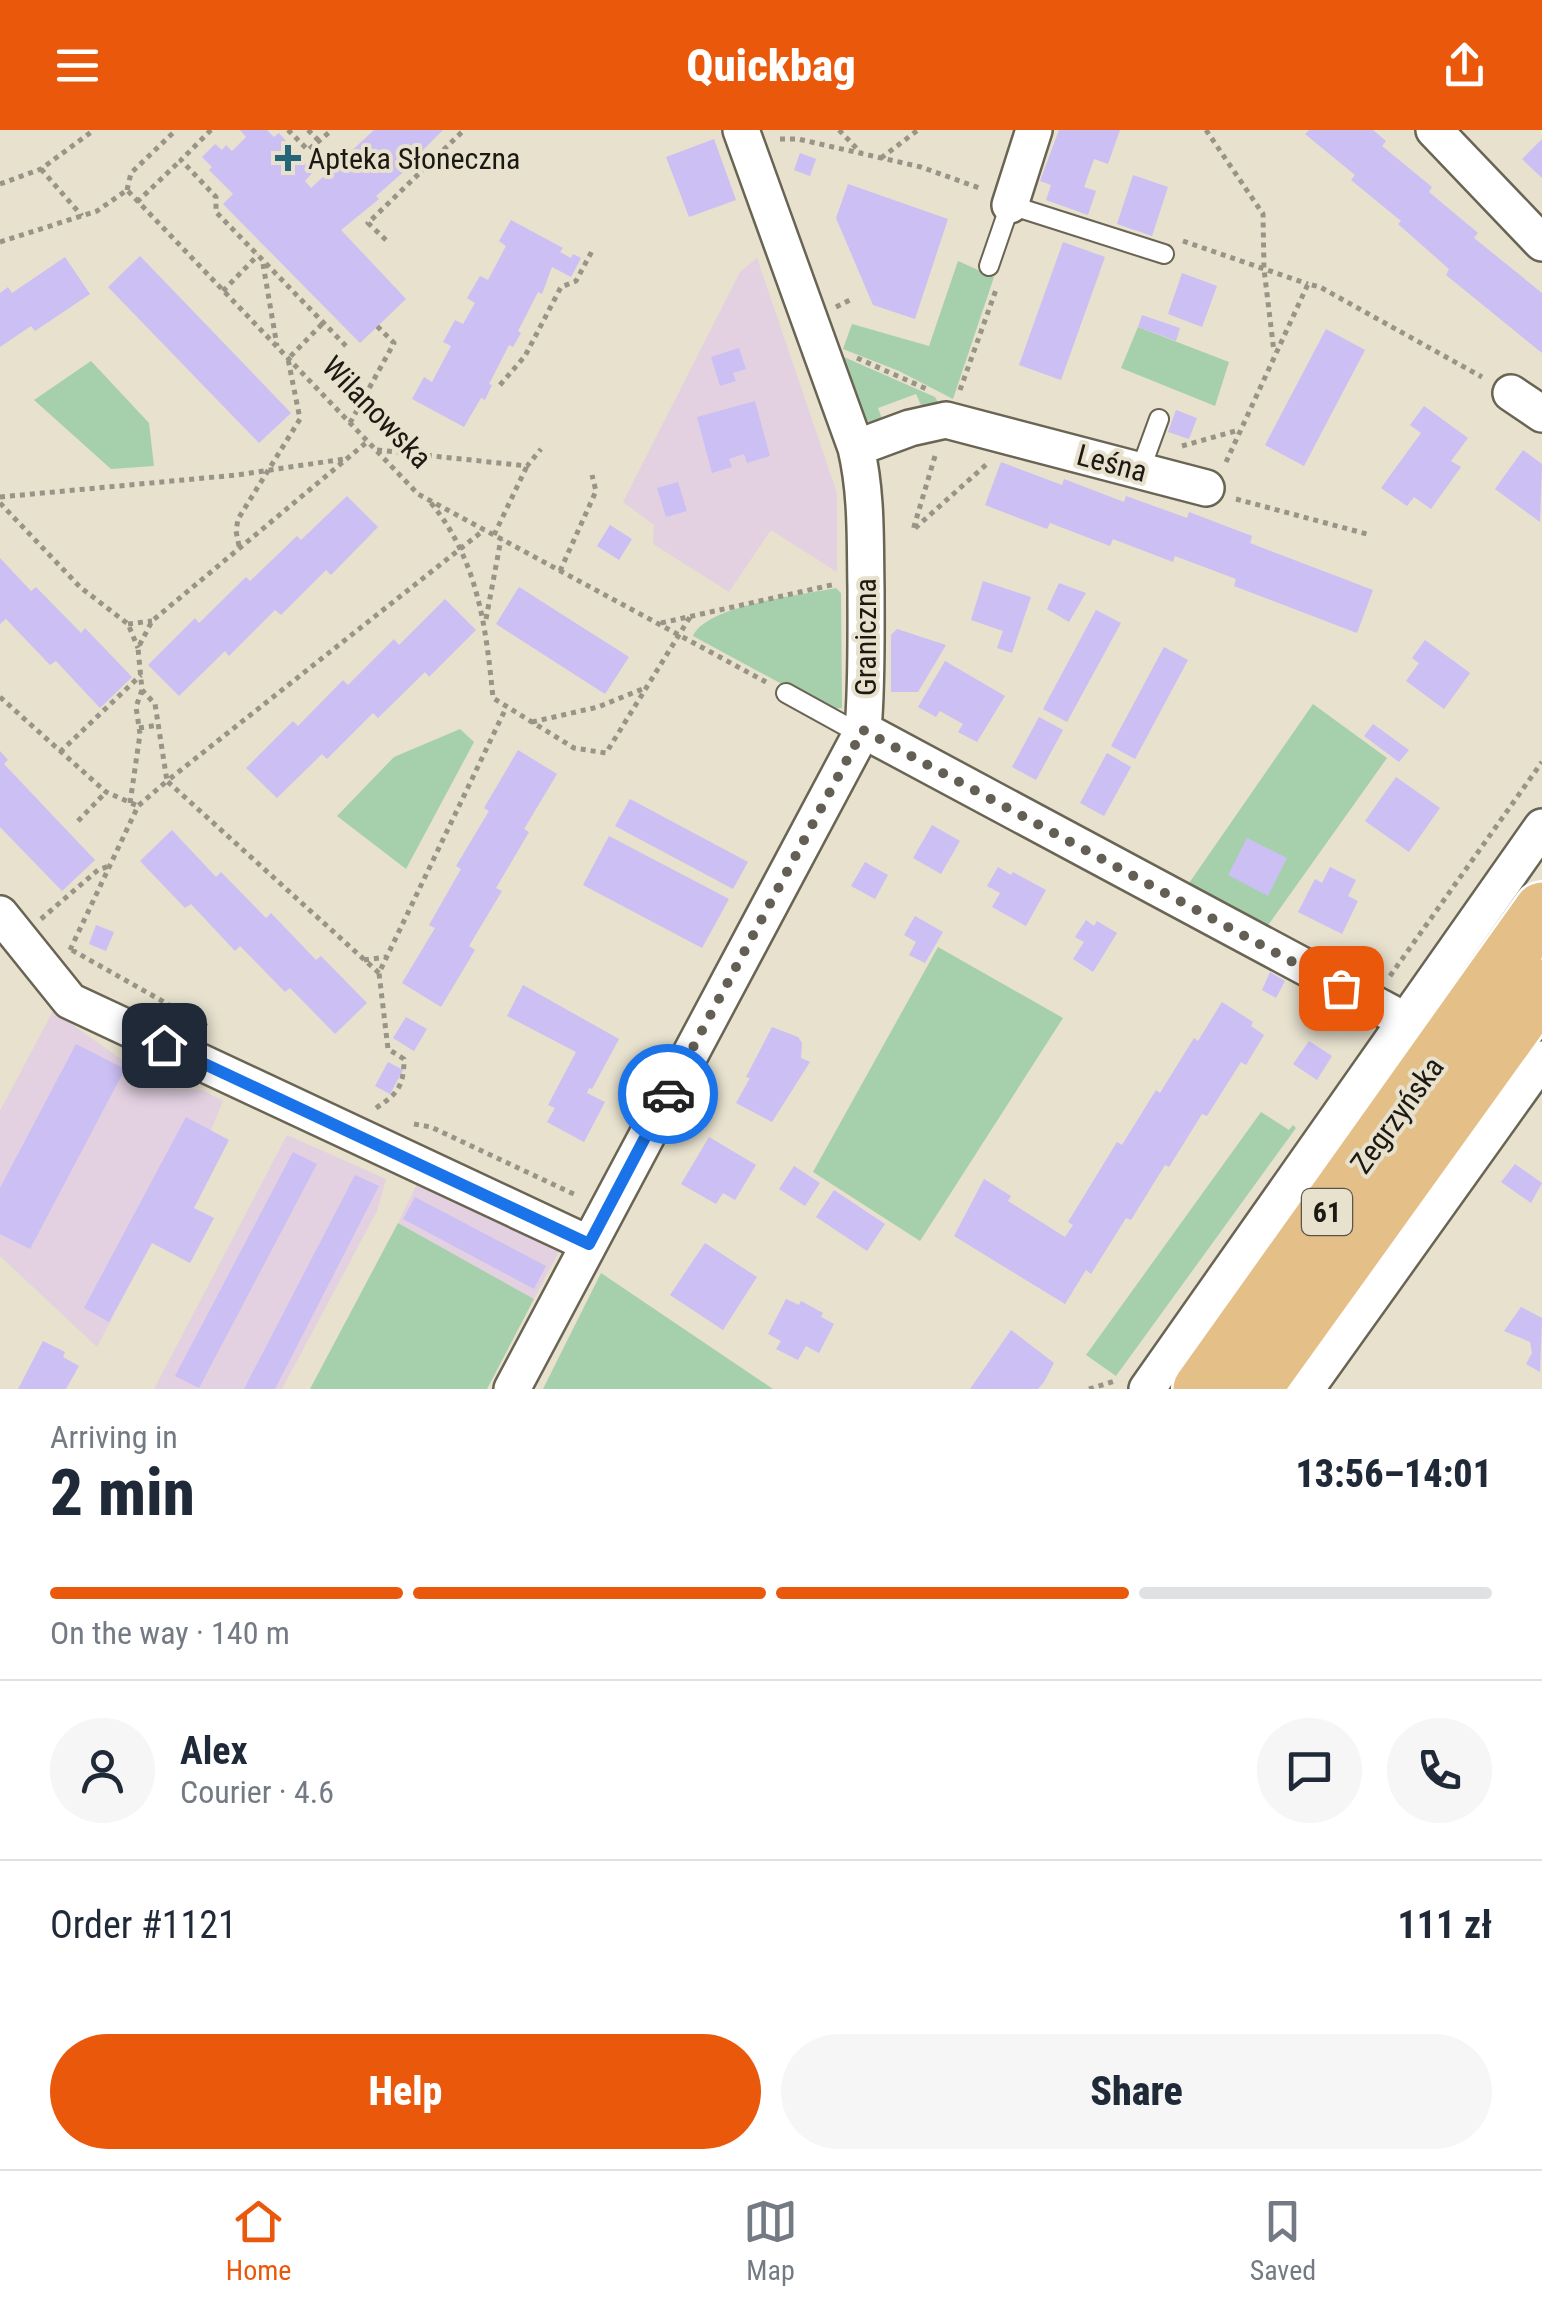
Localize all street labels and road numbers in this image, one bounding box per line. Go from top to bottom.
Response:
street label: Wilanowska [315,349,439,475]
street label: Leśna [1073,437,1151,489]
street label: Graniczna [848,578,883,696]
street label: Zegrzyńska [1343,1050,1451,1180]
road number: 61 [1302,1189,1352,1235]

